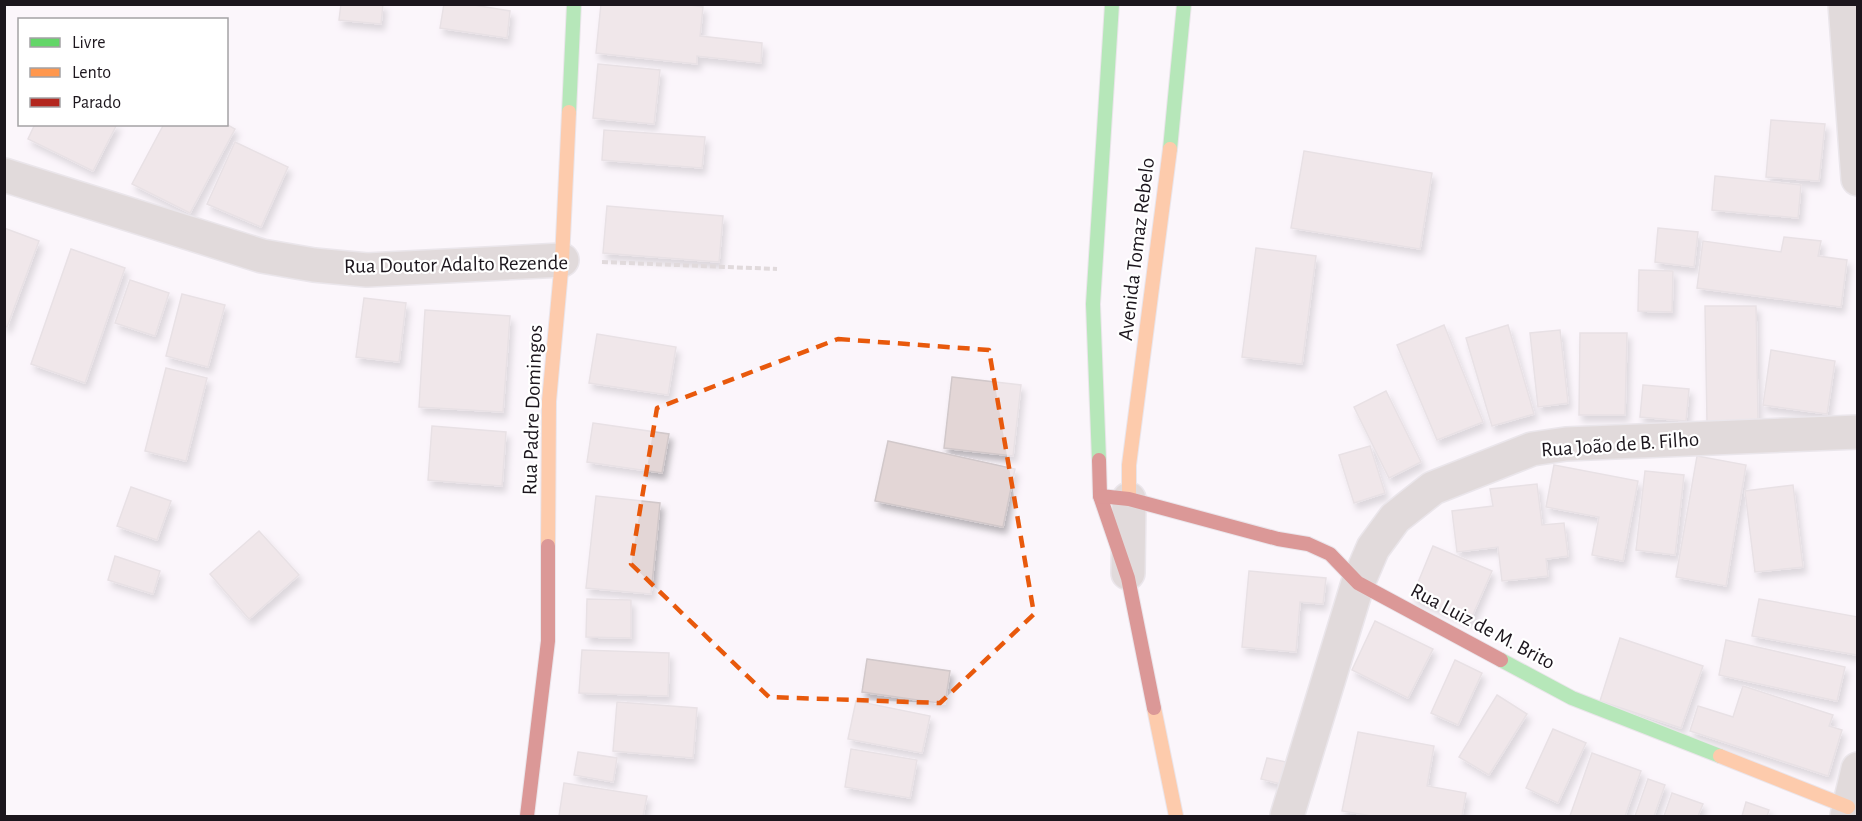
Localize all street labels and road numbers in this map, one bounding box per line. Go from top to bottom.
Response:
street label: Avenida Tomaz Rebelo [1115,156,1158,342]
street label: Rua Doutor Adalto Rezende [344,252,568,277]
street label: Rua Padre Domingos [519,324,546,496]
street label: Rua João de B. Filho [1540,429,1700,460]
street label: Rua Luiz de M. Brito [1407,580,1558,673]

